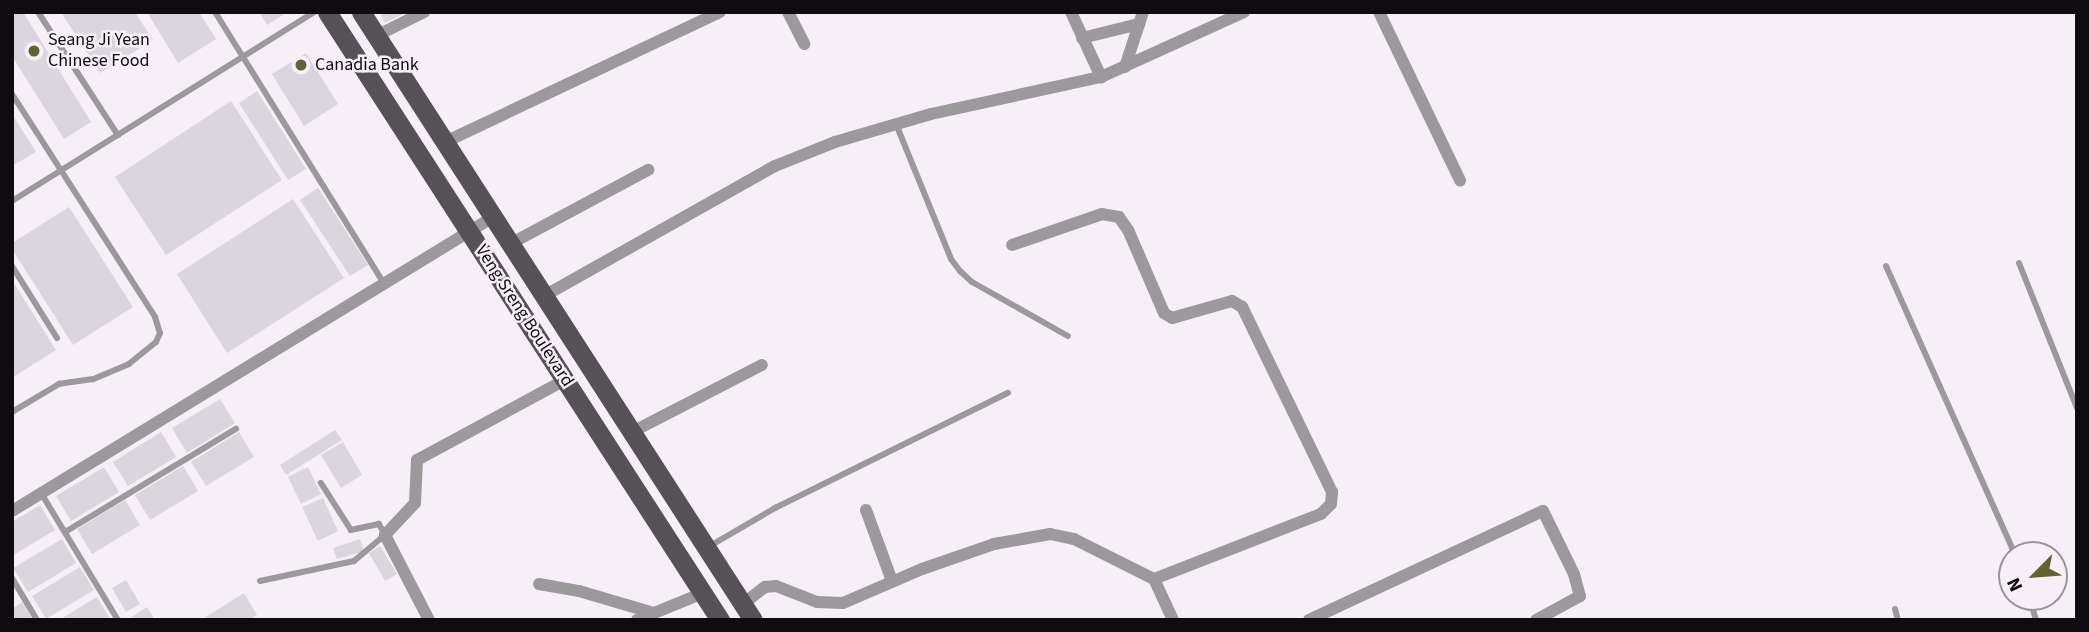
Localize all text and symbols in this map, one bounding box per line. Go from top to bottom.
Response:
place label: Seang Ji Yean Chinese Food [48,30,150,72]
marker: Seang Ji Yean Chinese Food [26,43,42,59]
place label: Canadia Bank [315,54,419,76]
marker: Canadia Bank [293,57,309,73]
street label: Veng Sreng Boulevard [470,241,578,391]
north arrow [1998,541,2068,611]
text: N [2000,573,2030,596]

